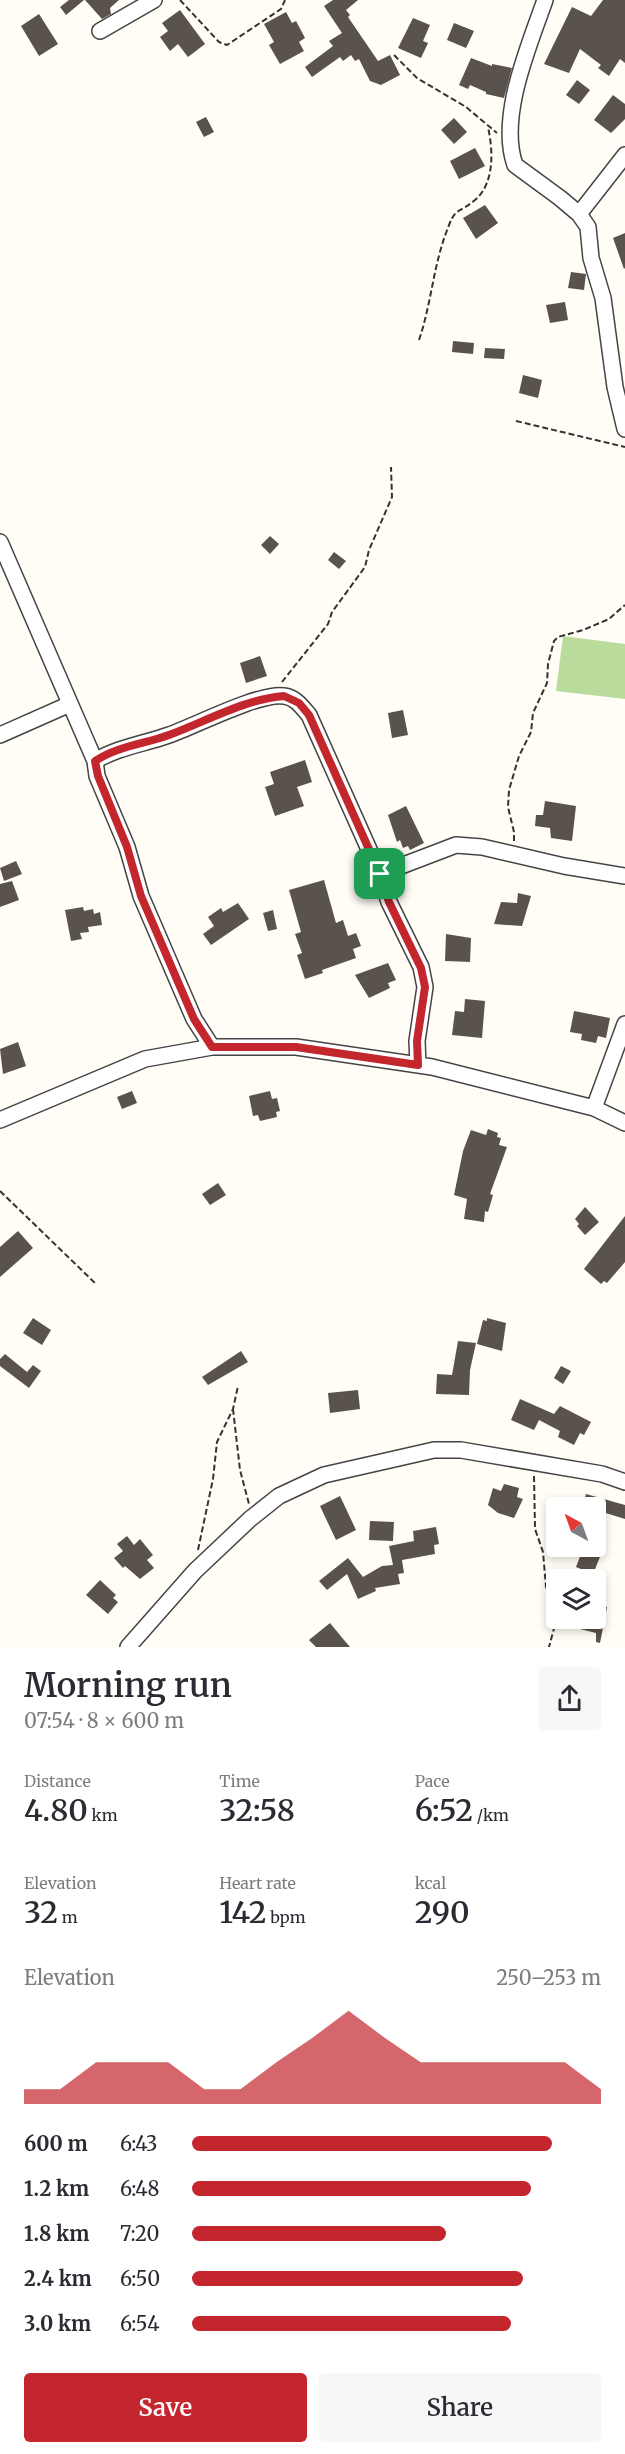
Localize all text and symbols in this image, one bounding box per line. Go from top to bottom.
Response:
pin [354,848,405,899]
icon: arrive [363,857,396,890]
north arrow [546,1497,606,1557]
map controls [546,1497,606,1629]
button: layers [546,1569,606,1629]
text: Morning run [24,1665,232,1706]
button: share [538,1667,601,1730]
text: 07:54 · 8 × 600 m [24,1708,184,1733]
text: Distance [24,1771,91,1791]
text: Time [219,1771,260,1791]
text: Pace [415,1771,450,1791]
text: 4.80 [24,1791,88,1829]
text: 32:58 [219,1791,295,1829]
text: 6:52 [415,1791,473,1829]
text: km [88,1805,118,1825]
text: /km [473,1805,509,1825]
text: Elevation [24,1873,97,1893]
text: Heart rate [219,1873,296,1893]
text: kcal [415,1873,446,1893]
text: 32 [24,1893,58,1931]
text: 142 [219,1893,266,1931]
text: 290 [415,1893,470,1931]
text: m [58,1907,78,1927]
text: bpm [266,1907,306,1927]
text: Elevation [24,1965,115,1990]
text: 250–253 m [496,1965,601,1990]
text: 600 m [24,2131,88,2156]
text: 6:43 [120,2131,157,2156]
text: 1.2 km [24,2176,89,2201]
text: 6:48 [120,2176,160,2201]
text: 1.8 km [24,2221,89,2246]
text: 7:20 [120,2221,159,2246]
text: 2.4 km [24,2266,92,2291]
text: 6:50 [120,2266,160,2291]
text: 3.0 km [24,2311,91,2336]
text: 6:54 [120,2311,159,2336]
button: Save [24,2373,307,2442]
button: Share [319,2373,601,2442]

